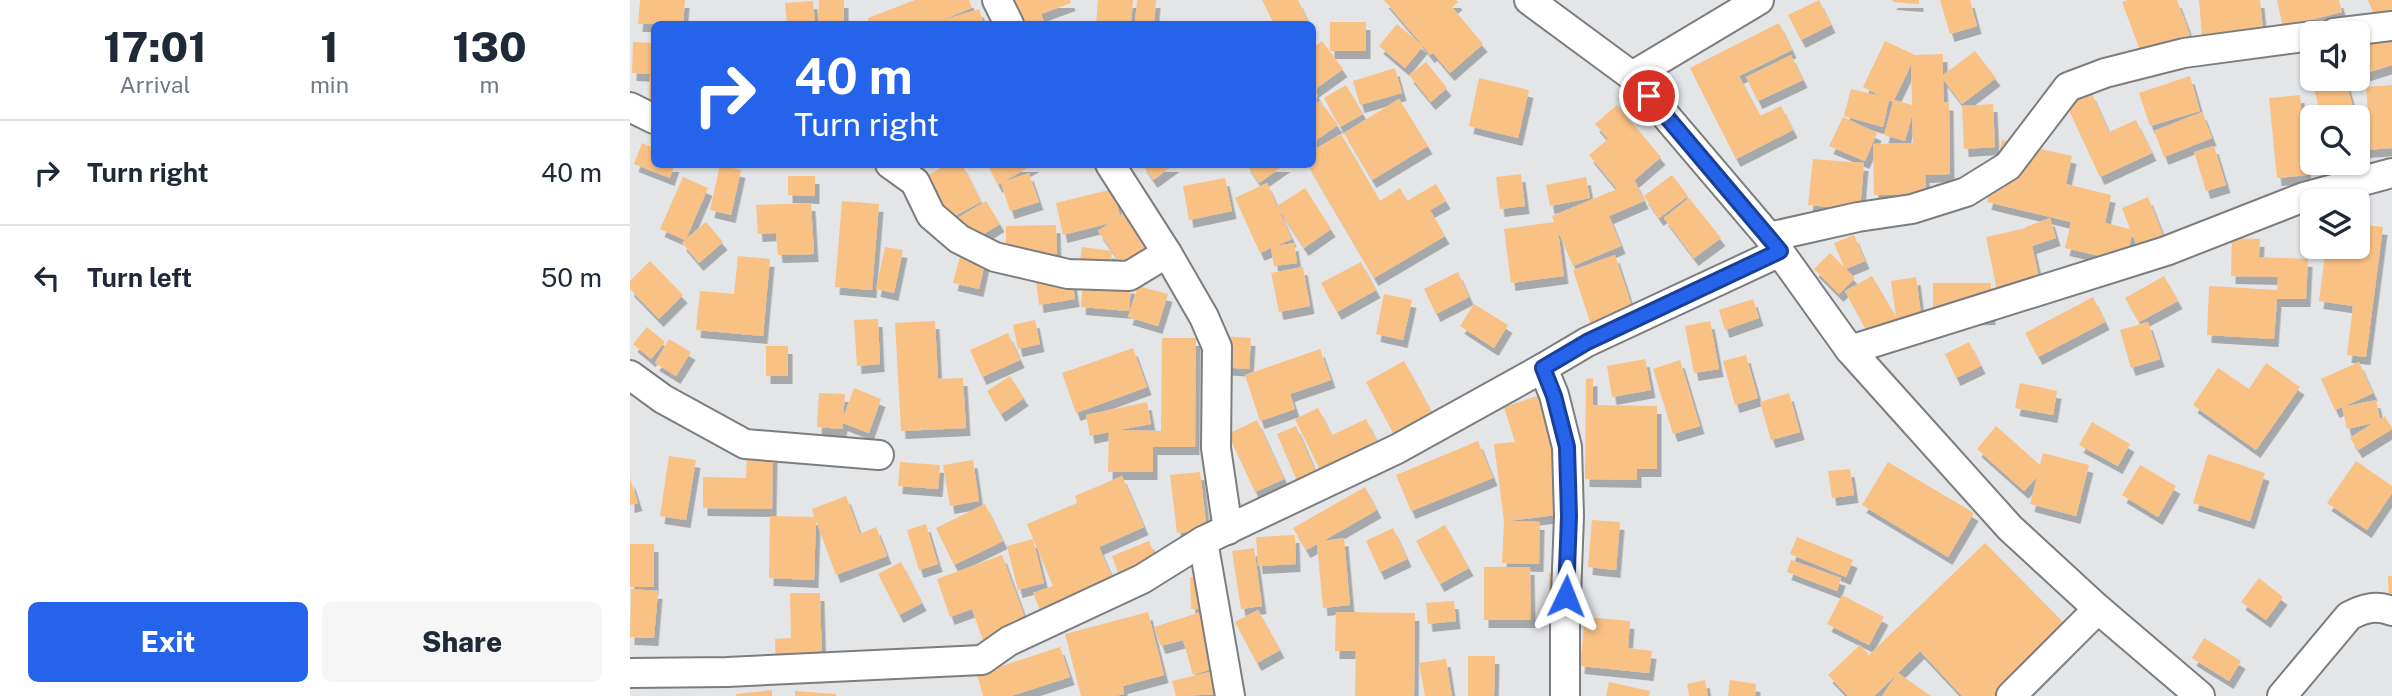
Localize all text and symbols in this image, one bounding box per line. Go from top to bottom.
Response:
map controls [2300,21,2370,259]
button: sound [2300,21,2370,91]
text: 17:01 [103,22,207,71]
text: 1 [320,22,339,71]
text: 130 [452,22,527,71]
text: 40 m [794,47,913,105]
icon: right [679,49,770,140]
pin [1619,66,1679,126]
text: Arrival [119,71,190,98]
text: min [310,71,349,98]
text: m [480,71,499,98]
icon: arrive [1630,77,1668,115]
button: search [2300,105,2370,175]
text: Turn right [794,106,939,143]
icon: right [28,154,66,192]
text: Turn right [87,157,209,188]
text: 40 m [541,157,602,188]
button: layers [2300,189,2370,259]
icon: left [28,259,66,297]
text: Turn left [87,262,192,293]
text: 50 m [541,262,602,293]
position arrow [1529,559,1603,633]
button: Exit [28,602,308,682]
button: Share [322,602,602,682]

